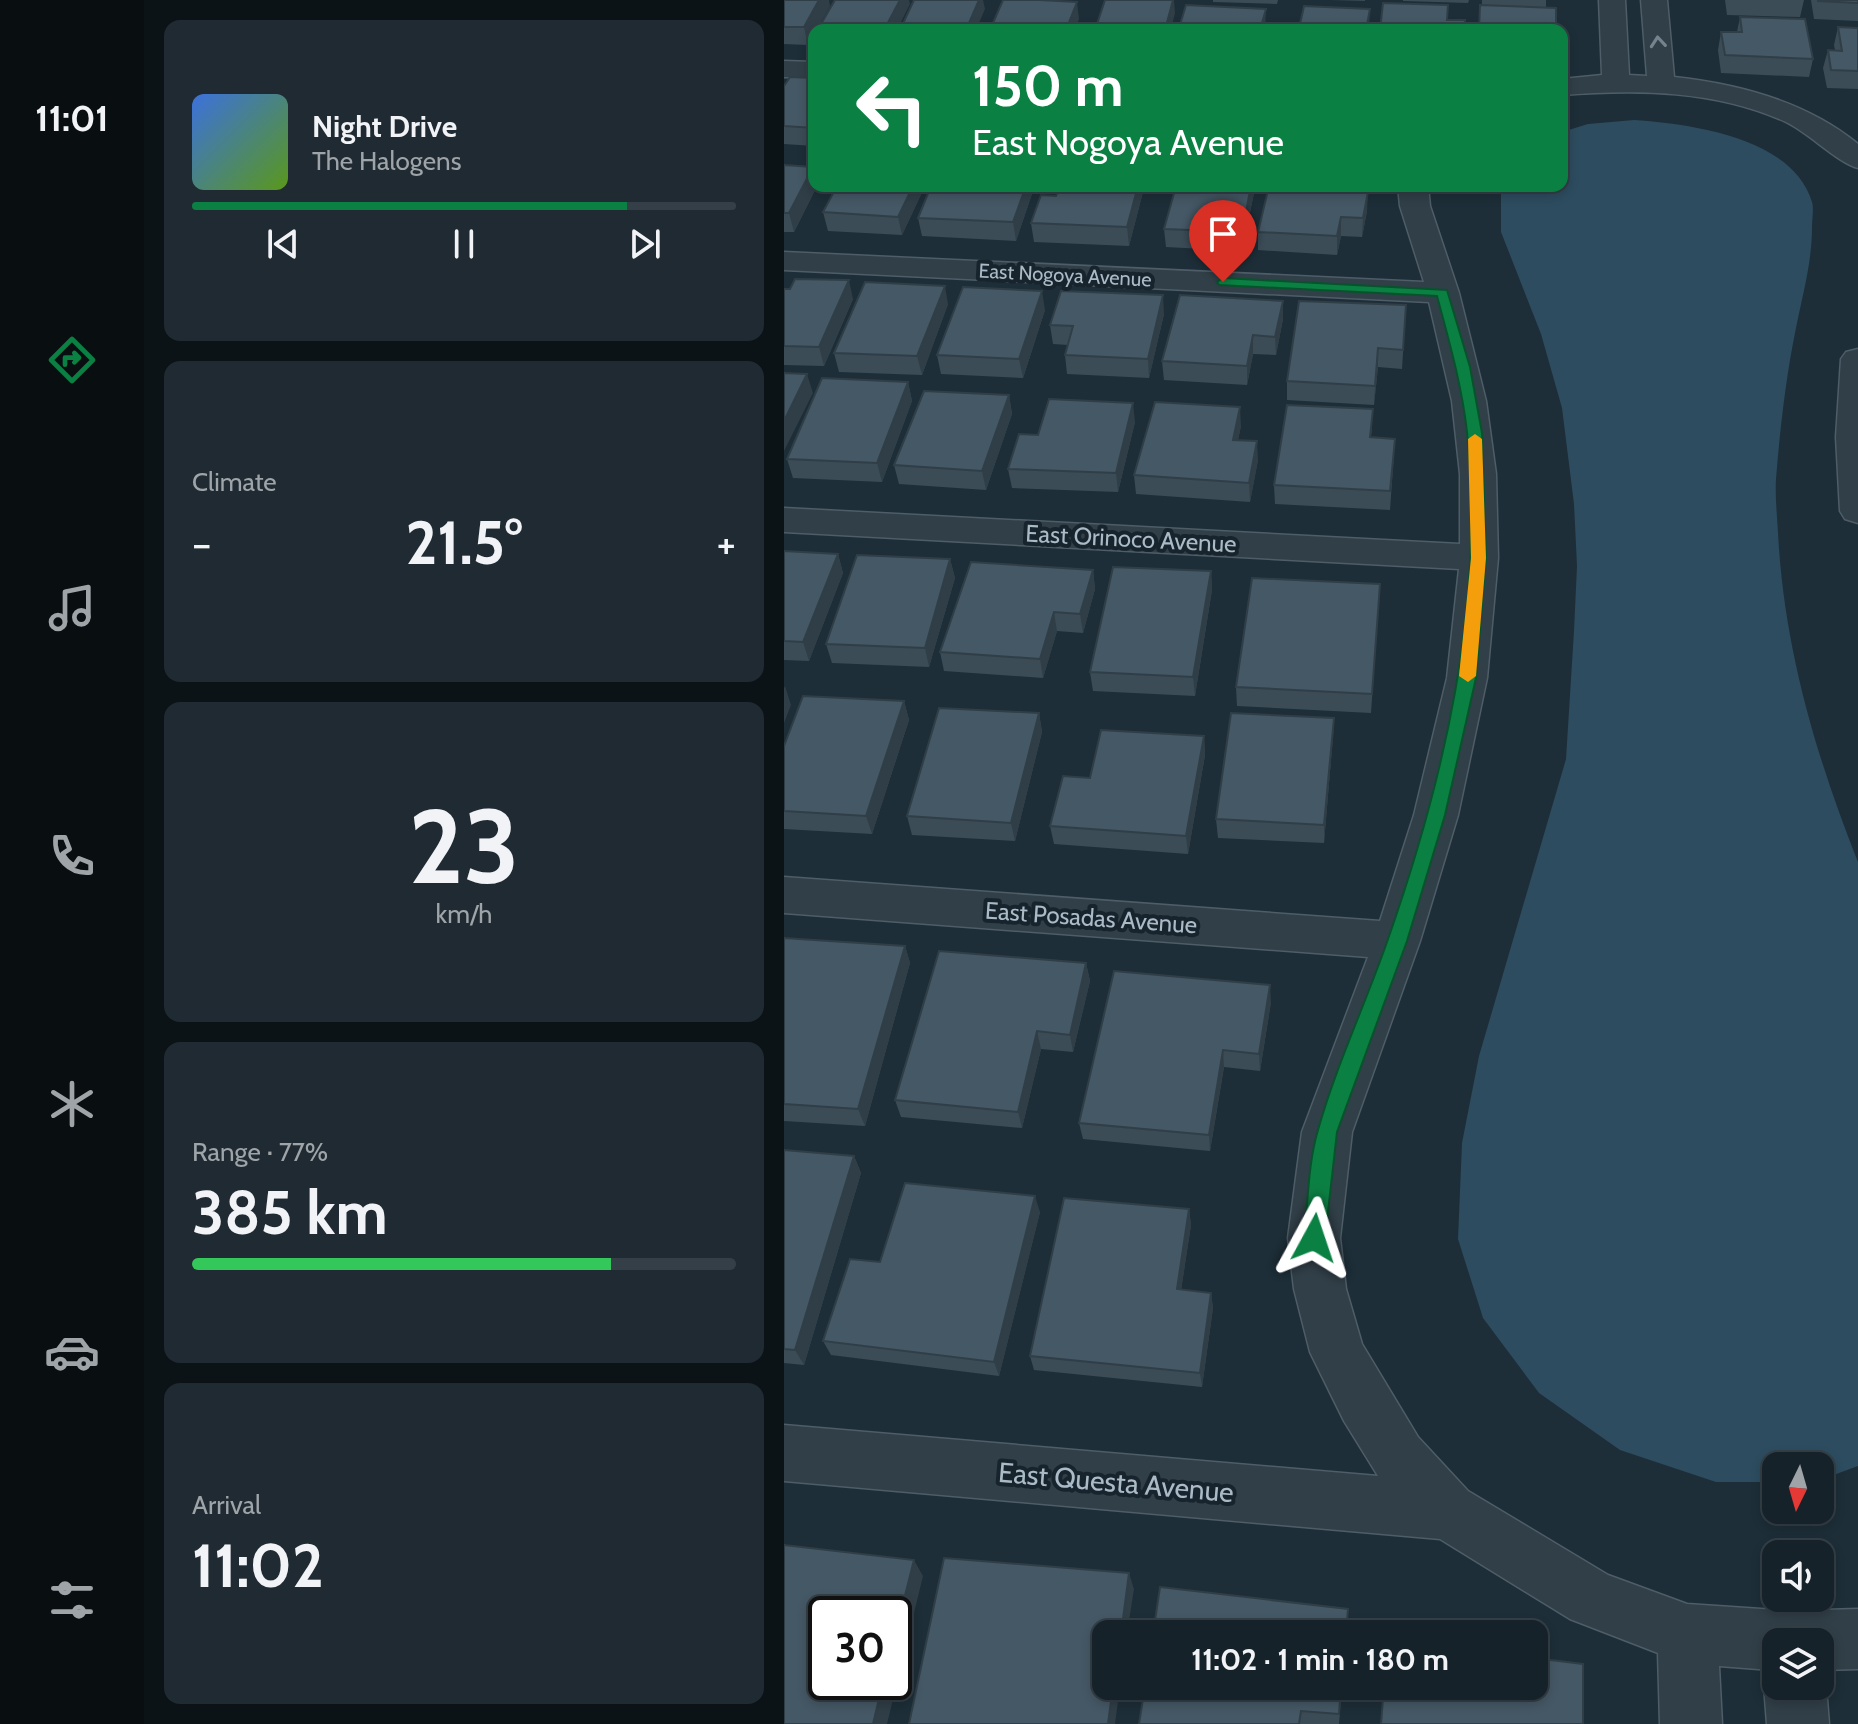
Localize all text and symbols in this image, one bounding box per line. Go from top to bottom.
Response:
one-way arrow [1650,35,1667,48]
text: 150 m [972,52,1124,120]
icon: left [840,56,944,160]
text: 11:01 [35,96,109,140]
text: Night Drive [312,108,457,145]
text: East Nogoya Avenue [972,120,1284,164]
text: The Halogens [312,145,461,177]
pin [1189,200,1257,282]
icon: arrive [1201,212,1245,256]
icon: previous [261,222,305,266]
icon: pause [442,222,486,266]
icon: next [623,222,667,266]
street label: East Nogoya Avenue [978,258,1152,292]
icon: directions [44,332,100,388]
text: Climate [192,466,277,498]
text: 21.5° [406,506,522,579]
text: − [192,517,211,570]
text: + [717,517,736,570]
street label: East Orinoco Avenue [1025,518,1237,559]
icon: music [44,580,100,636]
text: 23 [408,783,520,909]
icon: phone [44,828,100,884]
street label: East Posadas Avenue [984,896,1198,939]
text: km/h [436,898,492,930]
icon: climate [44,1076,100,1132]
text: Range · 77% [192,1136,328,1168]
text: 385 km [192,1176,388,1249]
position arrow [1272,1196,1356,1280]
icon: car [44,1324,100,1380]
north arrow [1762,1452,1834,1524]
map controls [1762,1452,1834,1700]
street label: East Questa Avenue [997,1455,1235,1509]
text: Arrival [192,1489,261,1521]
text: 11:02 [192,1529,324,1602]
button: sound [1762,1540,1834,1612]
icon: filters [44,1572,100,1628]
speed limit sign: 30 [808,1596,912,1700]
button: layers [1762,1628,1834,1700]
text: 11:02 · 1 min · 180 m [1191,1641,1449,1678]

